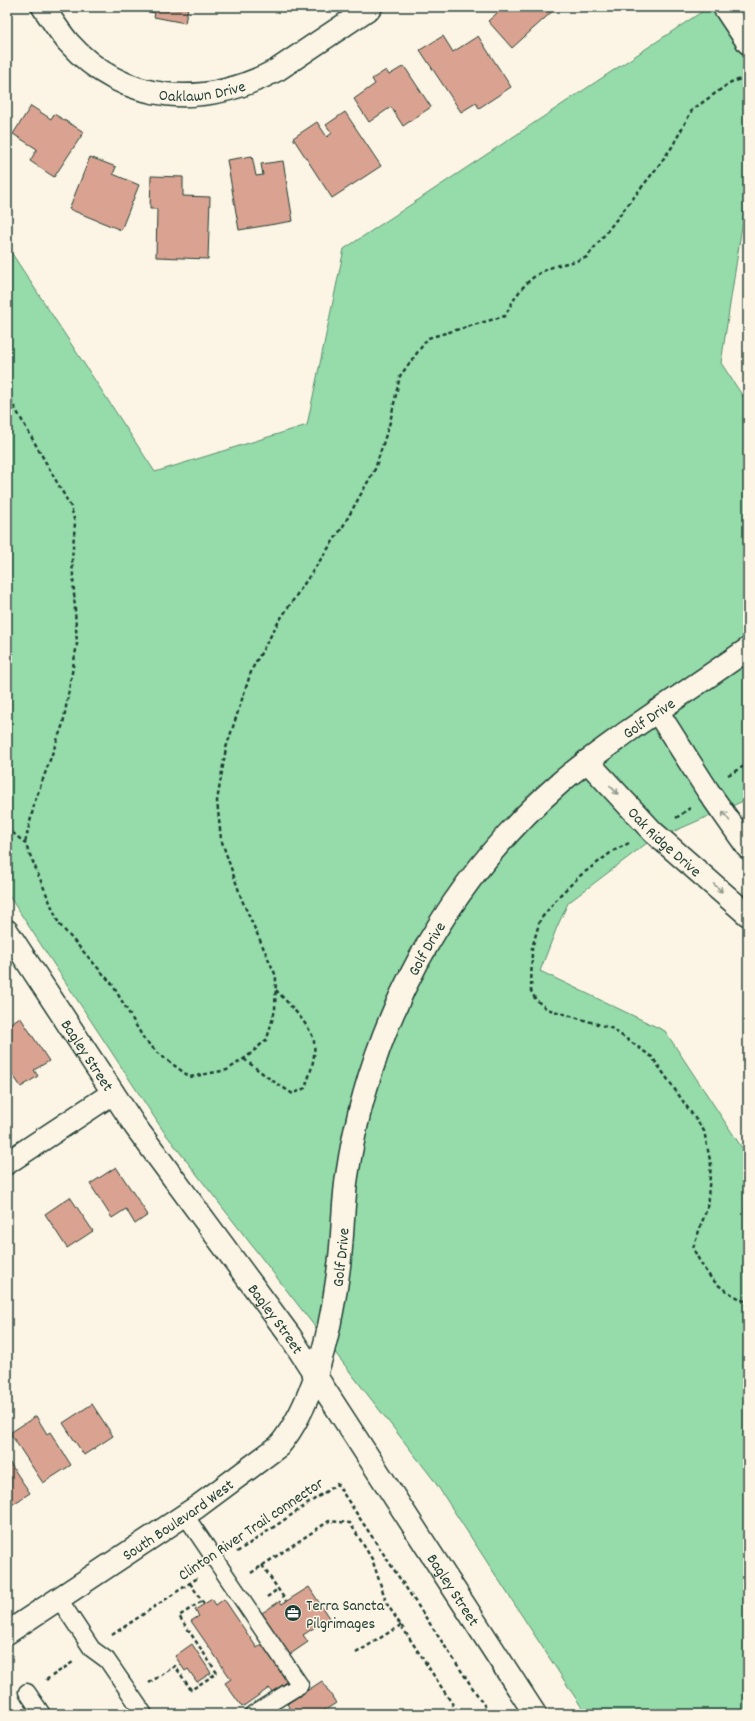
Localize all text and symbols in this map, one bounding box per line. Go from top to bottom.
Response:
street label: Oaklawn Drive [157,76,249,109]
street label: Golf Drive [619,693,680,746]
one-way arrow [609,784,618,795]
street label: Oak Ridge Drive [621,803,706,883]
one-way arrow [722,810,730,821]
one-way arrow [713,884,723,893]
street label: Golf Drive [403,918,452,981]
street label: Bagley Street [54,1015,118,1097]
street label: Golf Drive [327,1227,356,1289]
street label: Bagley Street [241,1280,308,1359]
street label: Clinton River Trail connector [174,1473,329,1587]
street label: South Boulevard West [118,1474,239,1567]
street label: Bagley Street [420,1550,484,1631]
place label: Terra Sancta Pilgrimages [306,1595,385,1636]
office icon: Terra Sancta Pilgrimages [283,1603,303,1623]

